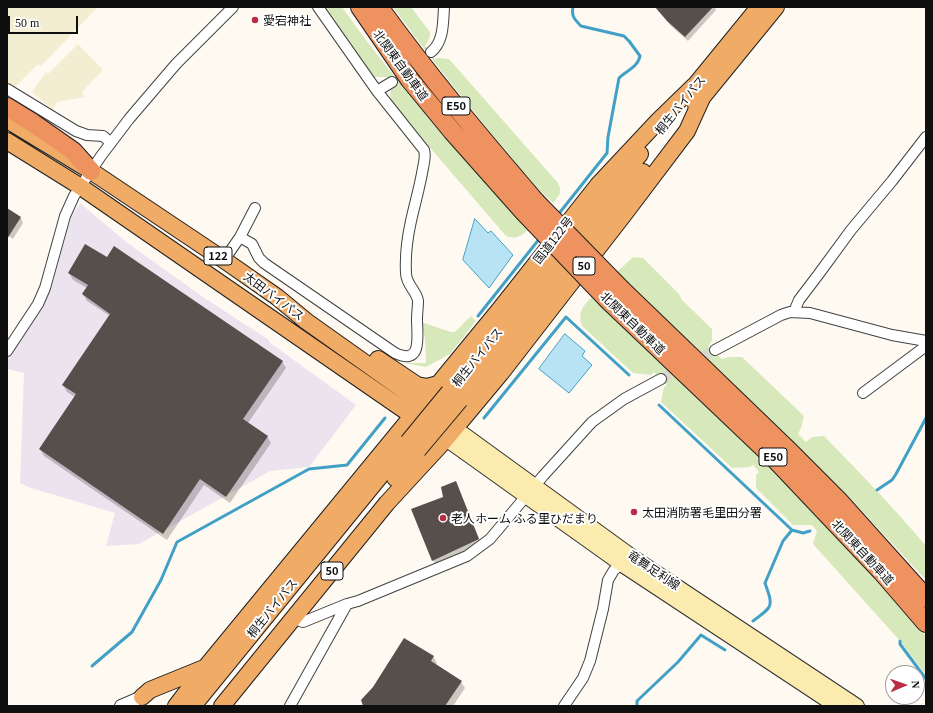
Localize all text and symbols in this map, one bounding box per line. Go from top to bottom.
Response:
scale bar [10,8,80,34]
place label: 愛宕神社 [263,13,311,27]
marker: 愛宕神社 [250,15,260,25]
text: 50 m [15,16,39,30]
street label: 北関東自動車道 [370,27,432,103]
street label: 桐生バイパス [652,72,708,138]
road number: E50 [442,97,470,115]
street label: 国道122号 [530,214,576,266]
road number: 122 [204,247,232,265]
road number: 50 [573,257,595,275]
street label: 太田バイパス [241,269,307,323]
street label: 北関東自動車道 [598,289,668,357]
street label: 桐生バイパス [449,324,505,390]
road number: E50 [759,448,787,466]
place label: 太田消防署毛里田分署 [642,505,762,519]
marker: 太田消防署毛里田分署 [629,507,639,517]
place label: 老人ホーム ふる里ひだまり [451,511,598,525]
marker: 老人ホーム ふる里ひだまり [438,513,448,523]
street label: 北関東自動車道 [829,516,897,588]
street label: 竜舞足利線 [625,547,683,593]
road number: 50 [321,562,343,580]
street label: 桐生バイパス [244,575,300,641]
north arrow [885,665,925,705]
text: N [910,680,922,689]

